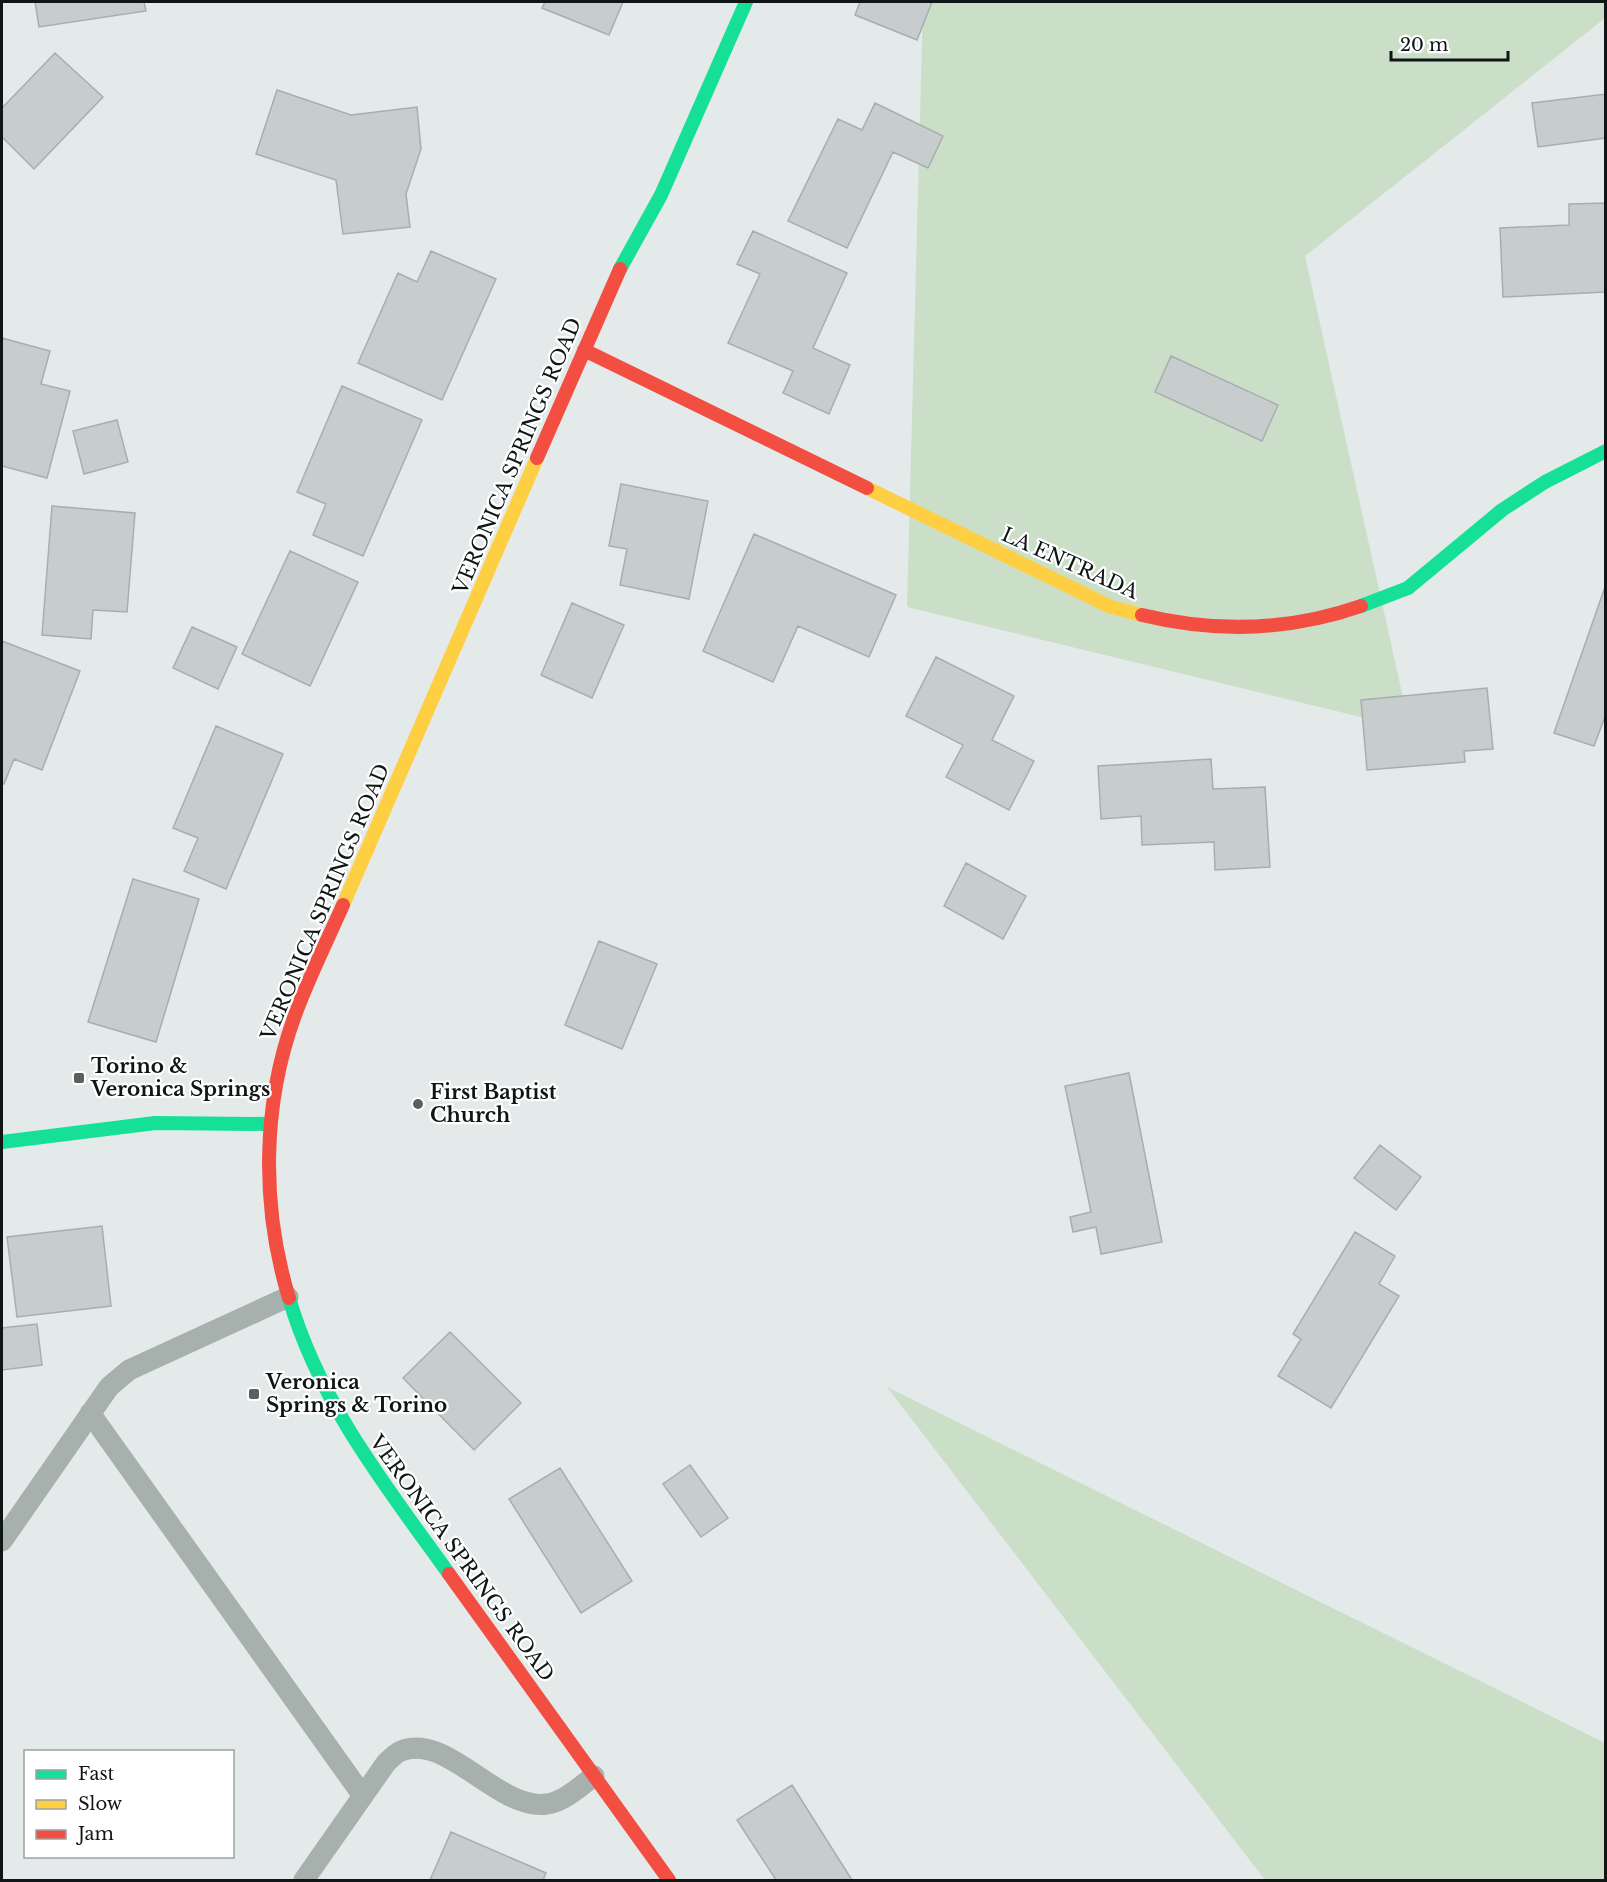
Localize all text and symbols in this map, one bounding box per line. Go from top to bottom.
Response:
scale bar [1391,24,1508,62]
text: 20 m [1400,34,1448,56]
street label: VERONICA SPRINGS ROAD [447,314,586,599]
street label: LA ENTRADA [998,522,1143,604]
street label: VERONICA SPRINGS ROAD [255,760,394,1045]
place label: Torino & Veronica Springs [90,1054,270,1101]
marker: Torino & Veronica Springs [72,1071,86,1085]
place label: First Baptist Church [430,1080,557,1127]
marker: First Baptist Church [411,1097,425,1111]
place label: Veronica Springs & Torino [265,1370,447,1417]
marker: Veronica Springs & Torino [247,1387,261,1401]
street label: VERONICA SPRINGS ROAD [364,1430,559,1686]
legend [24,1750,234,1858]
text: Fast [78,1763,115,1785]
text: Slow [78,1793,123,1815]
text: Jam [76,1823,114,1845]

